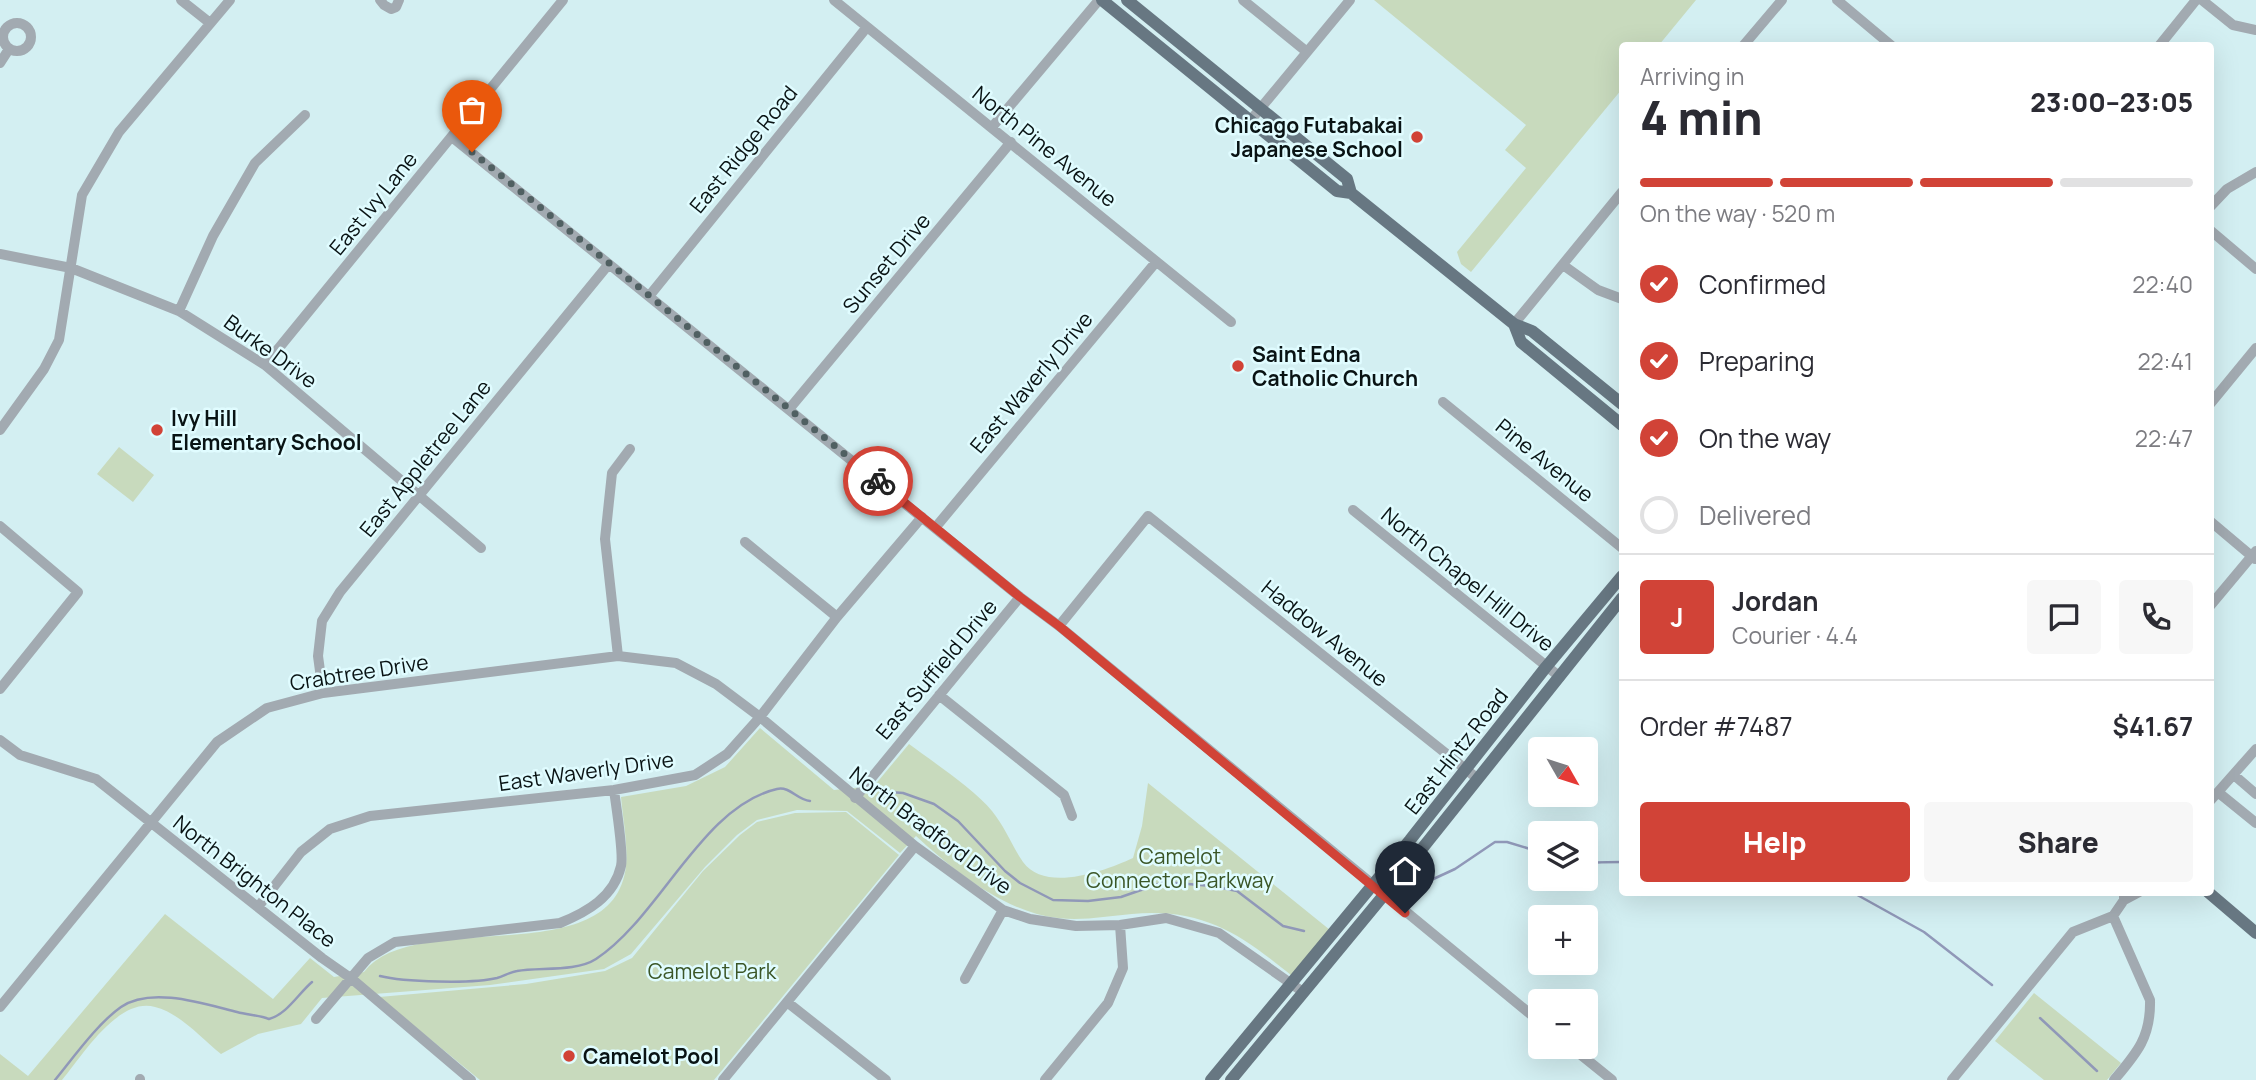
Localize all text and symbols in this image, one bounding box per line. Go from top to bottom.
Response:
text: Arriving in [1640,60,1745,92]
street label: East Ridge Road [683,79,803,219]
street label: North Pine Avenue [967,79,1123,213]
pin [442,80,502,152]
text: 23:00–23:05 [2030,84,2193,120]
text: 4 min [1640,86,1763,149]
icon: bag [453,91,491,129]
place label: Chicago Futabakai Japanese School [1215,111,1403,163]
marker: Chicago Futabakai Japanese School [1409,129,1425,145]
street label: East Ivy Lane [323,146,423,260]
text: On the way · 520 m [1640,197,1835,229]
street label: Sunset Drive [836,207,936,319]
icon: check [1640,265,1678,303]
text: Confirmed [1699,266,1826,302]
text: 22:40 [2132,268,2193,300]
street label: East Waverly Drive [964,305,1098,459]
street label: Burke Drive [219,308,323,394]
place label: Saint Edna Catholic Church [1252,340,1418,392]
icon: check [1640,342,1678,380]
text: Preparing [1699,343,1815,379]
text: 22:41 [2137,345,2193,377]
marker: Saint Edna Catholic Church [1230,358,1246,374]
street label: East Appletree Lane [353,374,497,542]
place label: Ivy Hill Elementary School [171,404,362,456]
street label: Pine Avenue [1490,412,1600,508]
icon: check [1640,419,1678,457]
text: On the way [1699,420,1831,456]
marker: Ivy Hill Elementary School [149,422,165,438]
text: 22:47 [2135,422,2193,454]
courier [843,446,913,516]
icon: bike [859,462,897,500]
text: Delivered [1699,497,1811,533]
street label: North Chapel Hill Drive [1376,501,1560,657]
street label: Haddow Avenue [1256,573,1394,693]
button: chat [2027,580,2101,654]
button: phone [2119,580,2193,654]
text: Jordan [1732,583,1818,619]
street label: East Suffield Drive [869,593,1003,745]
text: J [1670,599,1684,635]
text: Courier · 4.4 [1732,619,1858,651]
street label: Crabtree Drive [288,647,430,697]
street label: East Hintz Road [1398,682,1514,820]
text: Order #7487 [1640,708,1793,744]
text: $41.67 [2113,708,2193,744]
north arrow [1528,737,1598,807]
map controls [1528,737,1598,1059]
street label: East Waverly Drive [497,745,675,797]
street label: North Bradford Drive [844,760,1018,900]
button: Help [1640,802,1910,882]
button: Share [1924,802,2193,882]
street label: North Brighton Place [168,809,342,953]
button: layers [1528,821,1598,891]
pin [1375,841,1435,913]
park label: Camelot Connector Parkway [1086,842,1274,894]
icon: home [1386,852,1424,890]
button: + [1528,905,1598,975]
park label: Camelot Park [648,957,777,985]
button: − [1528,989,1598,1059]
place label: Camelot Pool [583,1042,719,1070]
marker: Camelot Pool [561,1048,577,1064]

